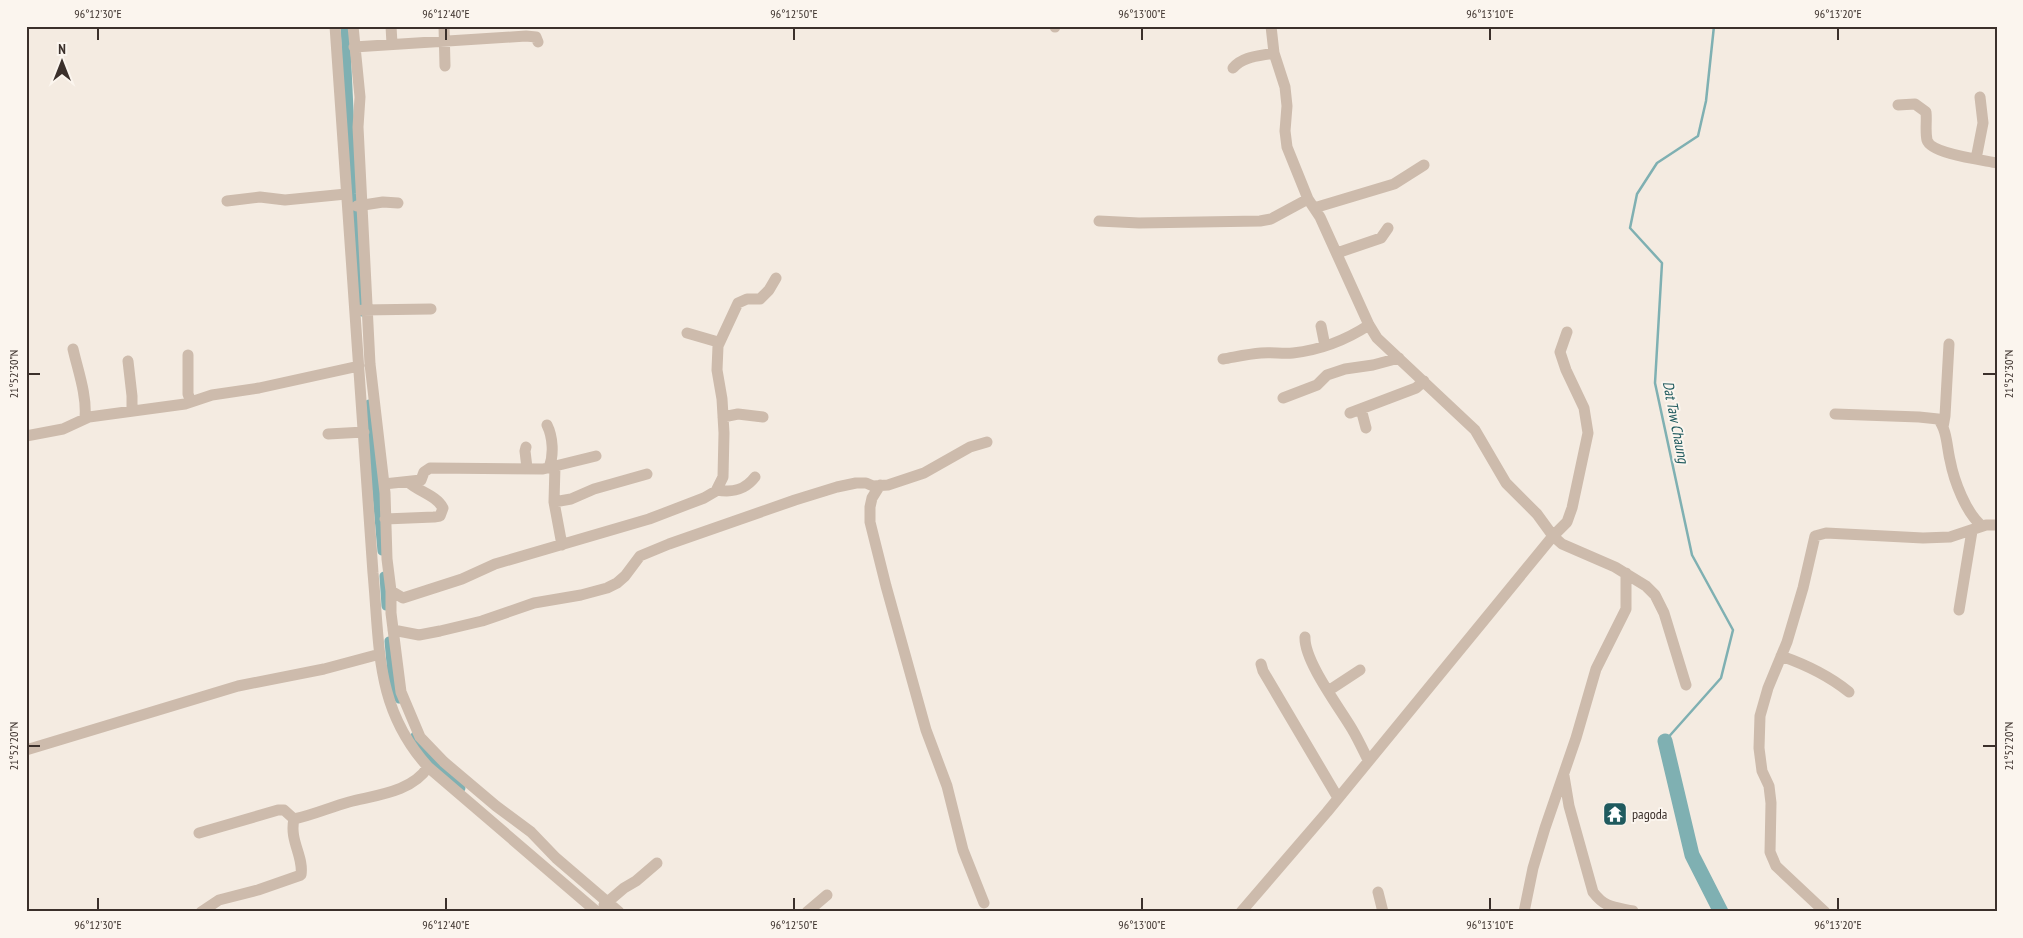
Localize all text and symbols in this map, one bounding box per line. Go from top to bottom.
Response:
text: 96°12'30"E [74,6,122,21]
text: 96°12'40"E [422,6,470,21]
text: 96°12'50"E [770,6,818,21]
text: 96°13'00"E [1118,6,1166,21]
text: 96°13'10"E [1466,6,1514,21]
text: 96°13'20"E [1814,6,1862,21]
north arrow [38,38,88,88]
text: N [58,40,66,58]
text: 21°52'30"N [6,350,21,398]
text: 21°52'30"N [2001,350,2016,398]
water label: Dat Taw Chaung [1659,379,1694,466]
text: 21°52'20"N [6,722,21,770]
text: 21°52'20"N [2001,722,2016,770]
temple icon: pagoda [1602,801,1628,827]
place label: pagoda [1632,805,1667,823]
text: 96°12'30"E [74,917,122,932]
text: 96°12'40"E [422,917,470,932]
text: 96°12'50"E [770,917,818,932]
text: 96°13'00"E [1118,917,1166,932]
text: 96°13'10"E [1466,917,1514,932]
text: 96°13'20"E [1814,917,1862,932]

